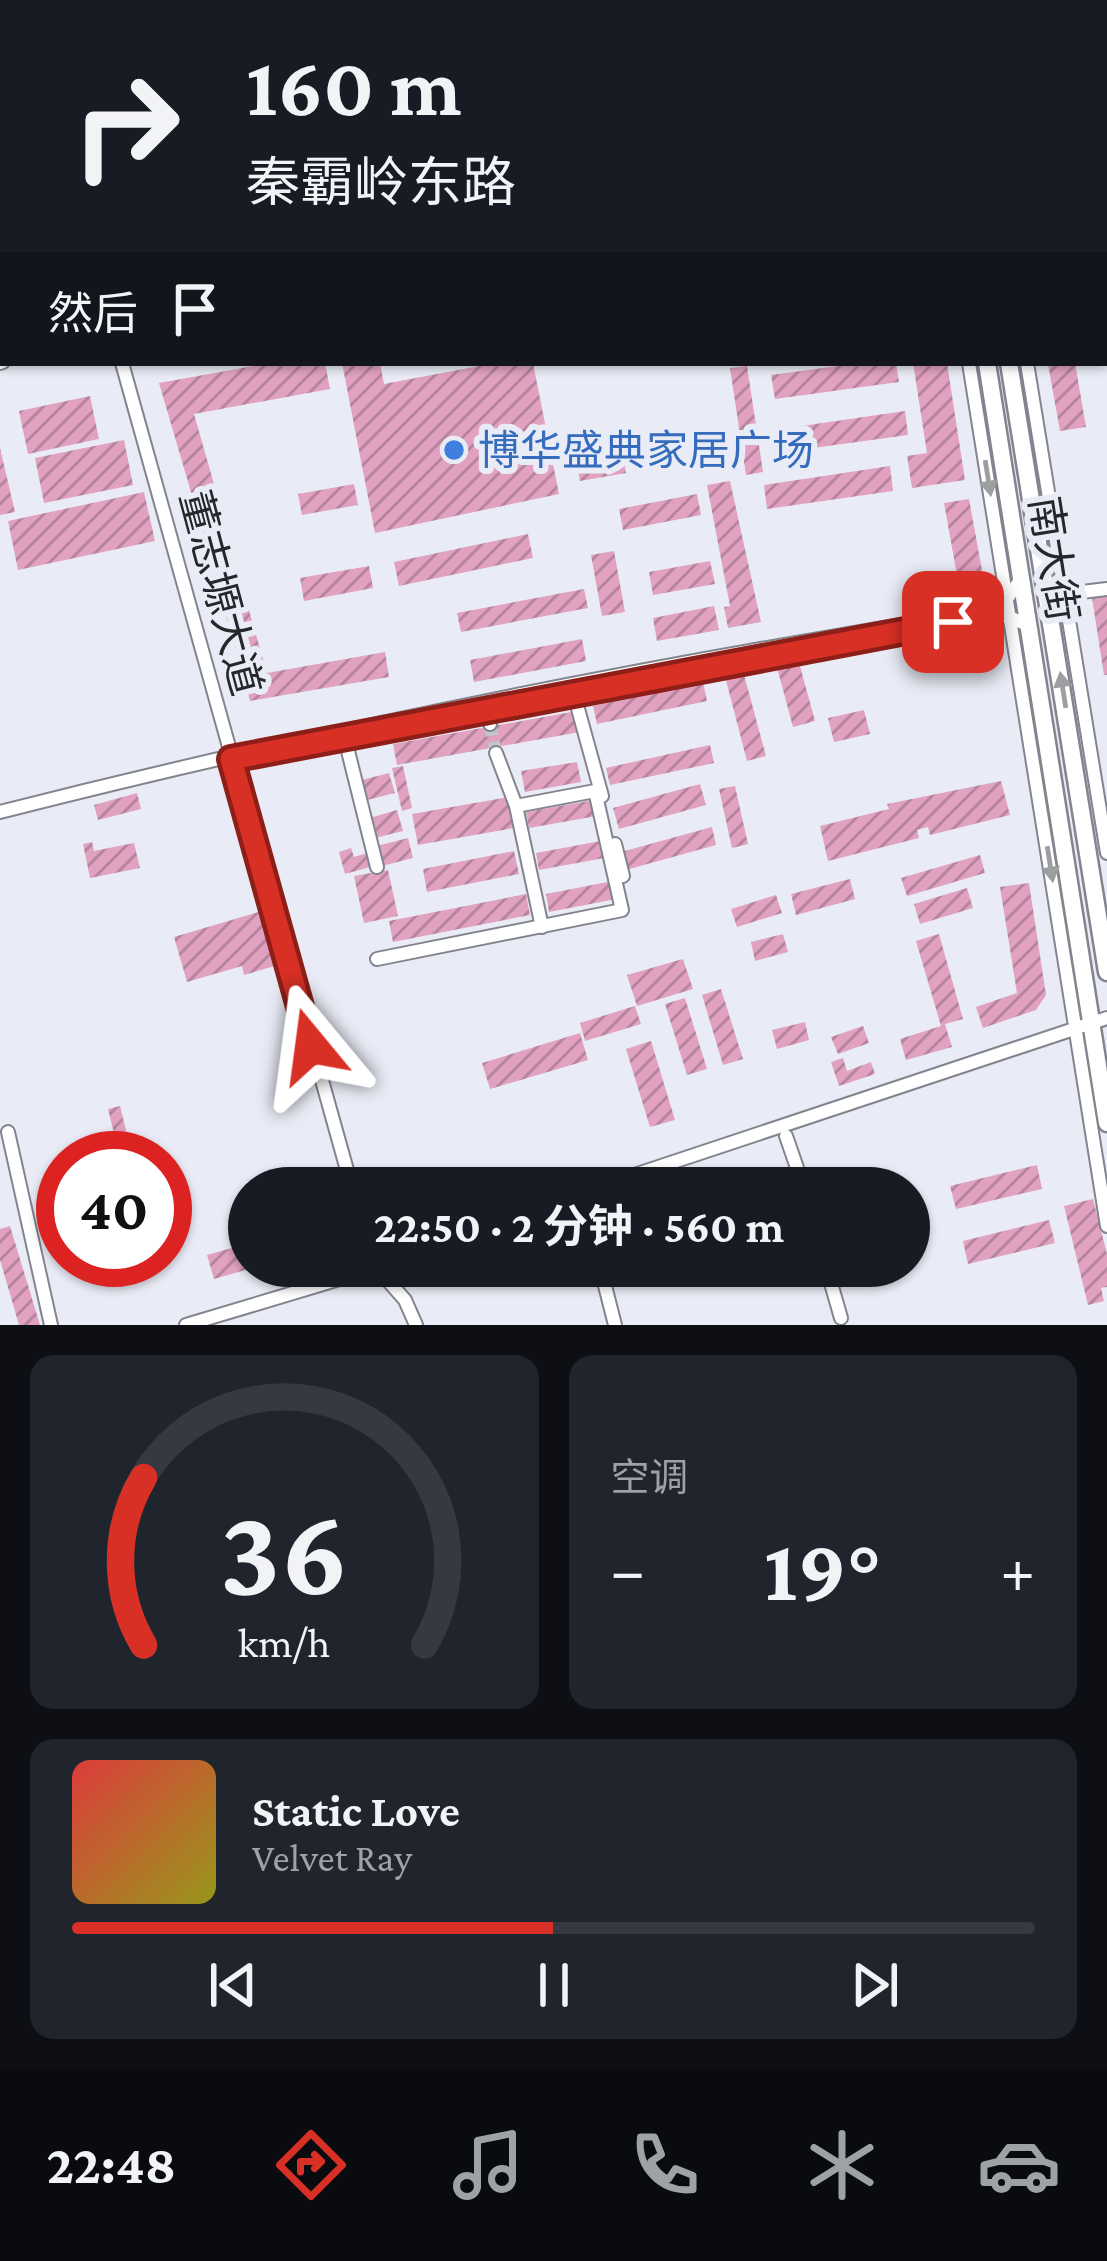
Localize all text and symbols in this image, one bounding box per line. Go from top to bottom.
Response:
text: 160 m [246,40,462,133]
icon: right [48,48,204,204]
text: 秦霸岭东路 [246,153,516,213]
icon: arrive [162,276,228,342]
text: 然后 [48,289,138,339]
place label: 博华盛典家居广场 [478,427,814,474]
marker: 博华盛典家居广场 [441,437,467,463]
one-way arrow [979,460,998,498]
street label: 董志塬大道 [171,485,271,701]
street label: 南大街 [1021,493,1087,625]
pin [902,571,1004,673]
icon: arrive [920,589,986,655]
one-way arrow [1053,671,1072,708]
one-way arrow [1041,845,1059,883]
position arrow [248,983,374,1109]
speed limit sign: 40 [36,1131,192,1287]
text: 22:50 · 2 分钟 · 560 m [374,1202,784,1252]
text: 空调 [611,1456,689,1499]
text: 36 [220,1482,349,1621]
text: 19° [764,1519,882,1619]
text: − [611,1533,645,1606]
text: + [1000,1533,1035,1606]
text: km/h [238,1619,330,1666]
text: Static Love [252,1786,460,1836]
text: Velvet Ray [252,1836,412,1879]
icon: previous [200,1952,266,2018]
icon: pause [521,1952,587,2018]
icon: next [842,1952,908,2018]
icon: directions [269,2123,353,2207]
icon: music [446,2123,530,2207]
icon: phone [623,2123,707,2207]
icon: climate [800,2123,884,2207]
icon: car [977,2123,1061,2207]
text: 22:48 [46,2135,176,2195]

